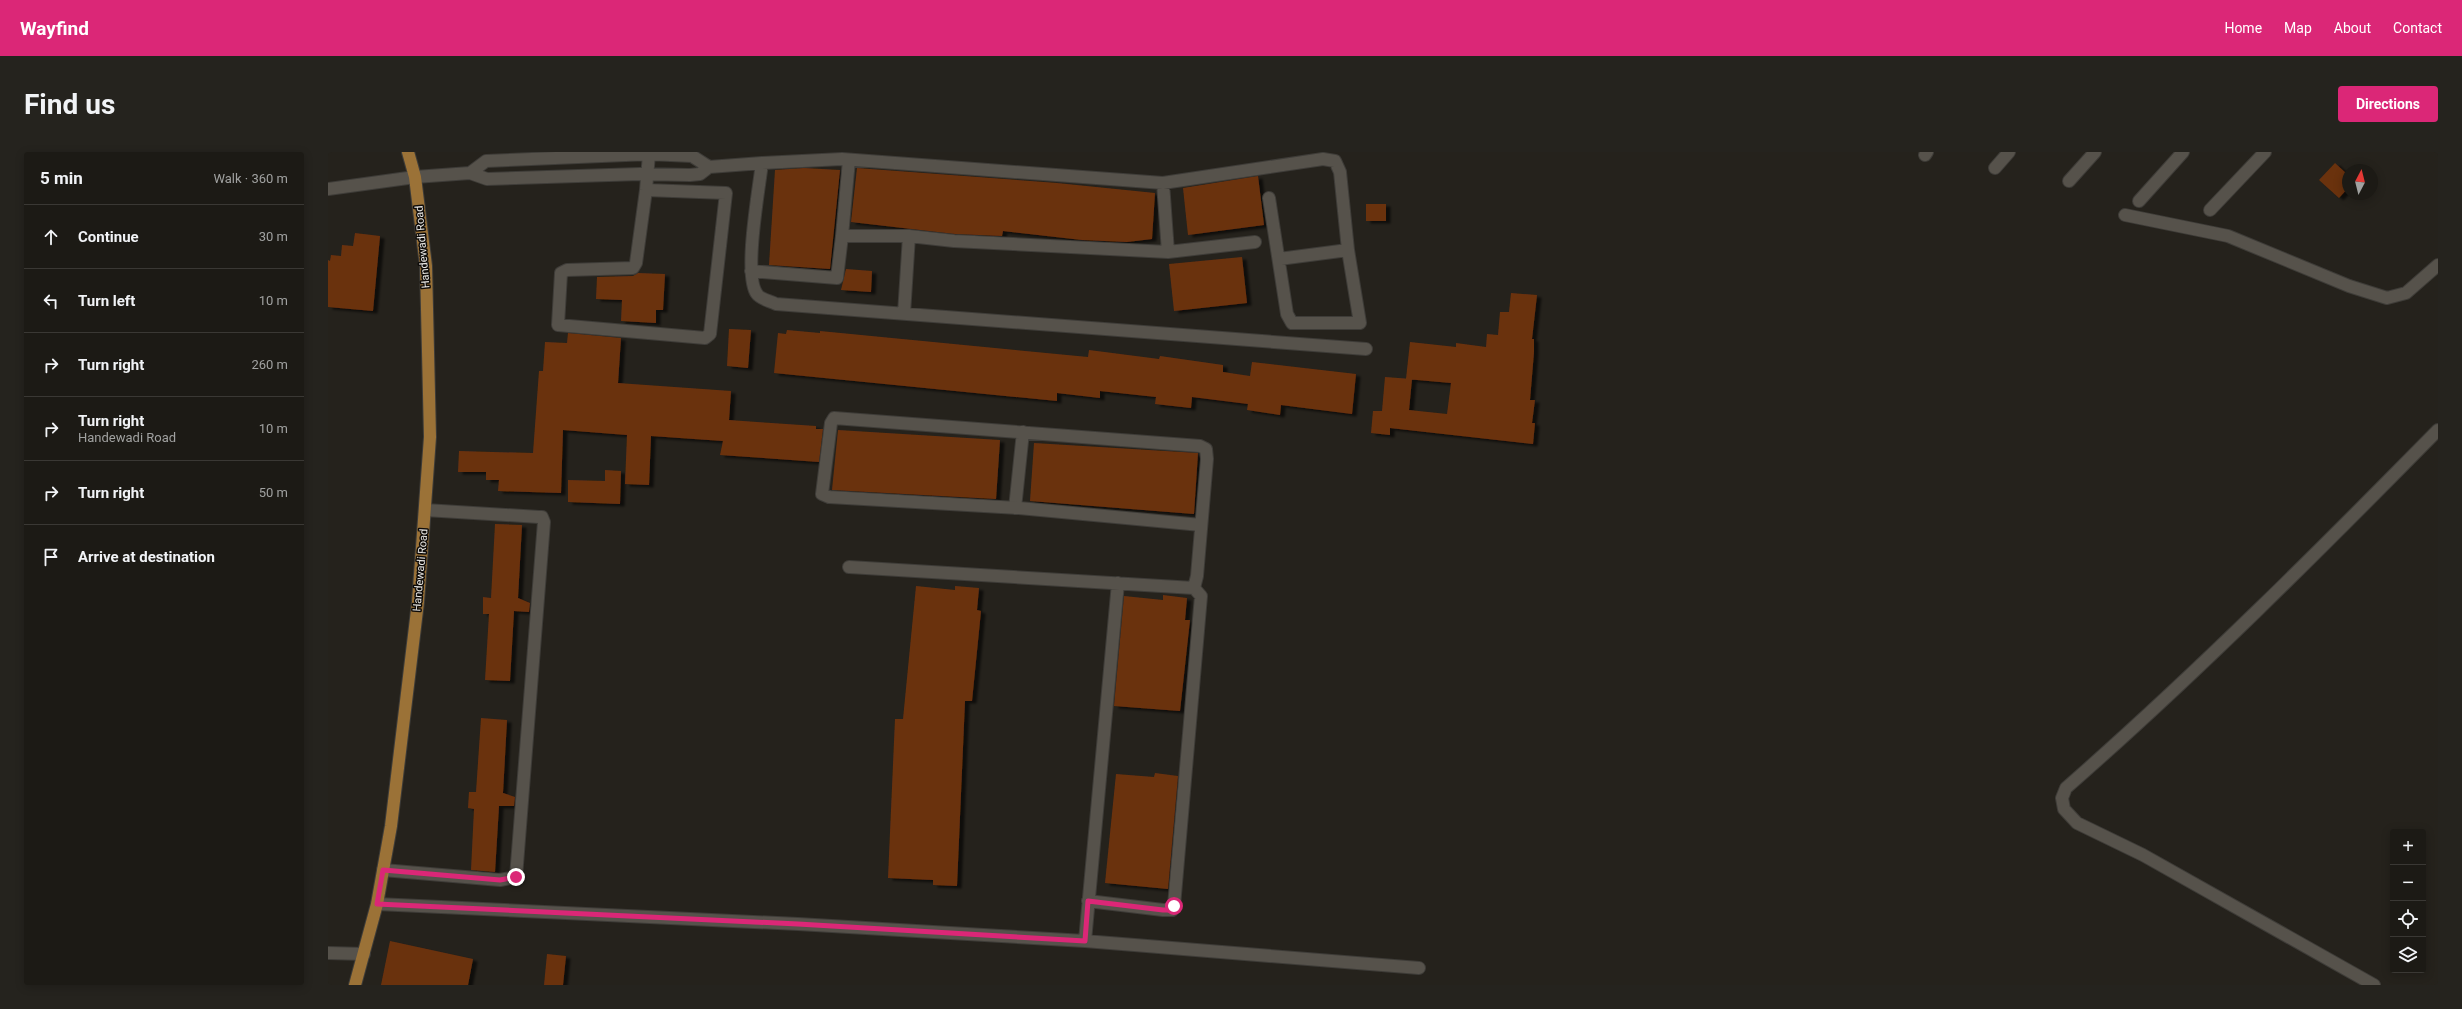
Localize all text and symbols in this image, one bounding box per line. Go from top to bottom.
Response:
text: Wayfind [20,17,89,40]
text: Home [2224,20,2262,36]
text: Map [2284,20,2312,36]
text: About [2334,20,2371,36]
text: Contact [2393,20,2442,36]
button: Directions [2338,86,2438,122]
text: Find us [24,88,115,121]
north arrow [2342,164,2378,200]
text: 5 min [40,168,83,188]
text: Walk · 360 m [213,171,288,186]
street label: Handewadi Road [412,205,433,289]
icon: ahead [40,226,62,248]
text: Continue [78,228,139,246]
text: 30 m [259,229,288,244]
icon: left [40,290,62,312]
text: Turn left [78,292,135,310]
text: 10 m [259,293,288,308]
icon: right [40,354,62,376]
text: Turn right [78,356,144,374]
text: 260 m [251,357,288,372]
text: Turn right [78,412,144,430]
icon: right [40,418,62,440]
text: 10 m [259,421,288,436]
text: Handewadi Road [78,430,176,445]
icon: right [40,482,62,504]
text: Turn right [78,484,144,502]
text: 50 m [259,485,288,500]
street label: Handewadi Road [410,528,431,612]
icon: arrive [40,546,62,568]
text: Arrive at destination [78,548,215,566]
map controls [2390,829,2426,973]
button: + [2390,829,2426,865]
button: − [2390,865,2426,901]
route end [507,868,525,886]
route start [1165,897,1183,915]
button: locate [2390,901,2426,937]
button: layers [2390,937,2426,973]

